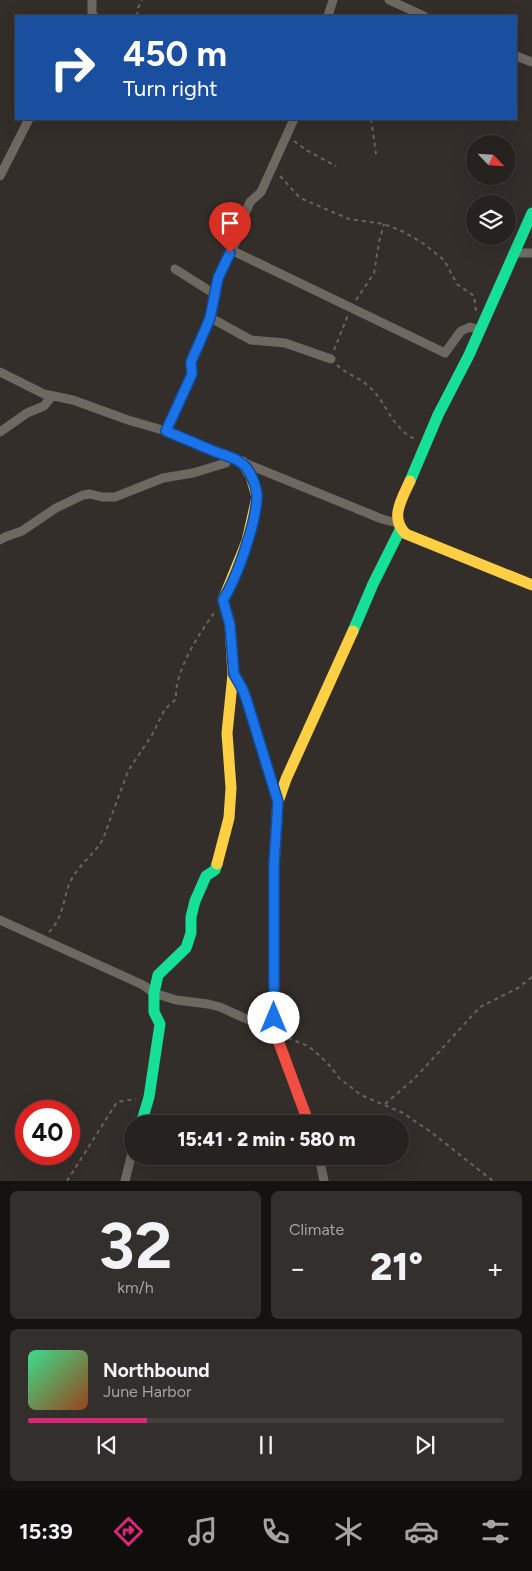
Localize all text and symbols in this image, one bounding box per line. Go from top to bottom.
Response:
text: 450 m [123,33,227,75]
icon: right [40,35,105,100]
text: Turn right [123,75,218,102]
north arrow [466,135,516,185]
map controls [466,135,516,245]
button: layers [466,195,516,245]
pin [209,202,251,253]
icon: arrive [216,209,244,237]
position arrow [247,991,299,1043]
speed limit sign: 40 [15,1100,80,1165]
text: 15:41 · 2 min · 580 m [177,1128,356,1151]
text: 32 [99,1206,172,1284]
text: Climate [289,1220,344,1239]
text: 21° [370,1244,423,1290]
text: − [289,1251,306,1285]
text: + [487,1251,504,1285]
text: km/h [117,1278,154,1297]
text: Northbound [103,1359,210,1382]
text: June Harbor [103,1382,191,1401]
icon: previous [93,1431,121,1459]
icon: pause [252,1431,280,1459]
icon: next [411,1431,439,1459]
icon: directions [111,1514,146,1549]
icon: music [185,1514,220,1549]
icon: phone [258,1514,293,1549]
icon: climate [331,1514,366,1549]
icon: car [404,1514,439,1549]
icon: filters [478,1514,513,1549]
text: 15:39 [19,1518,73,1545]

